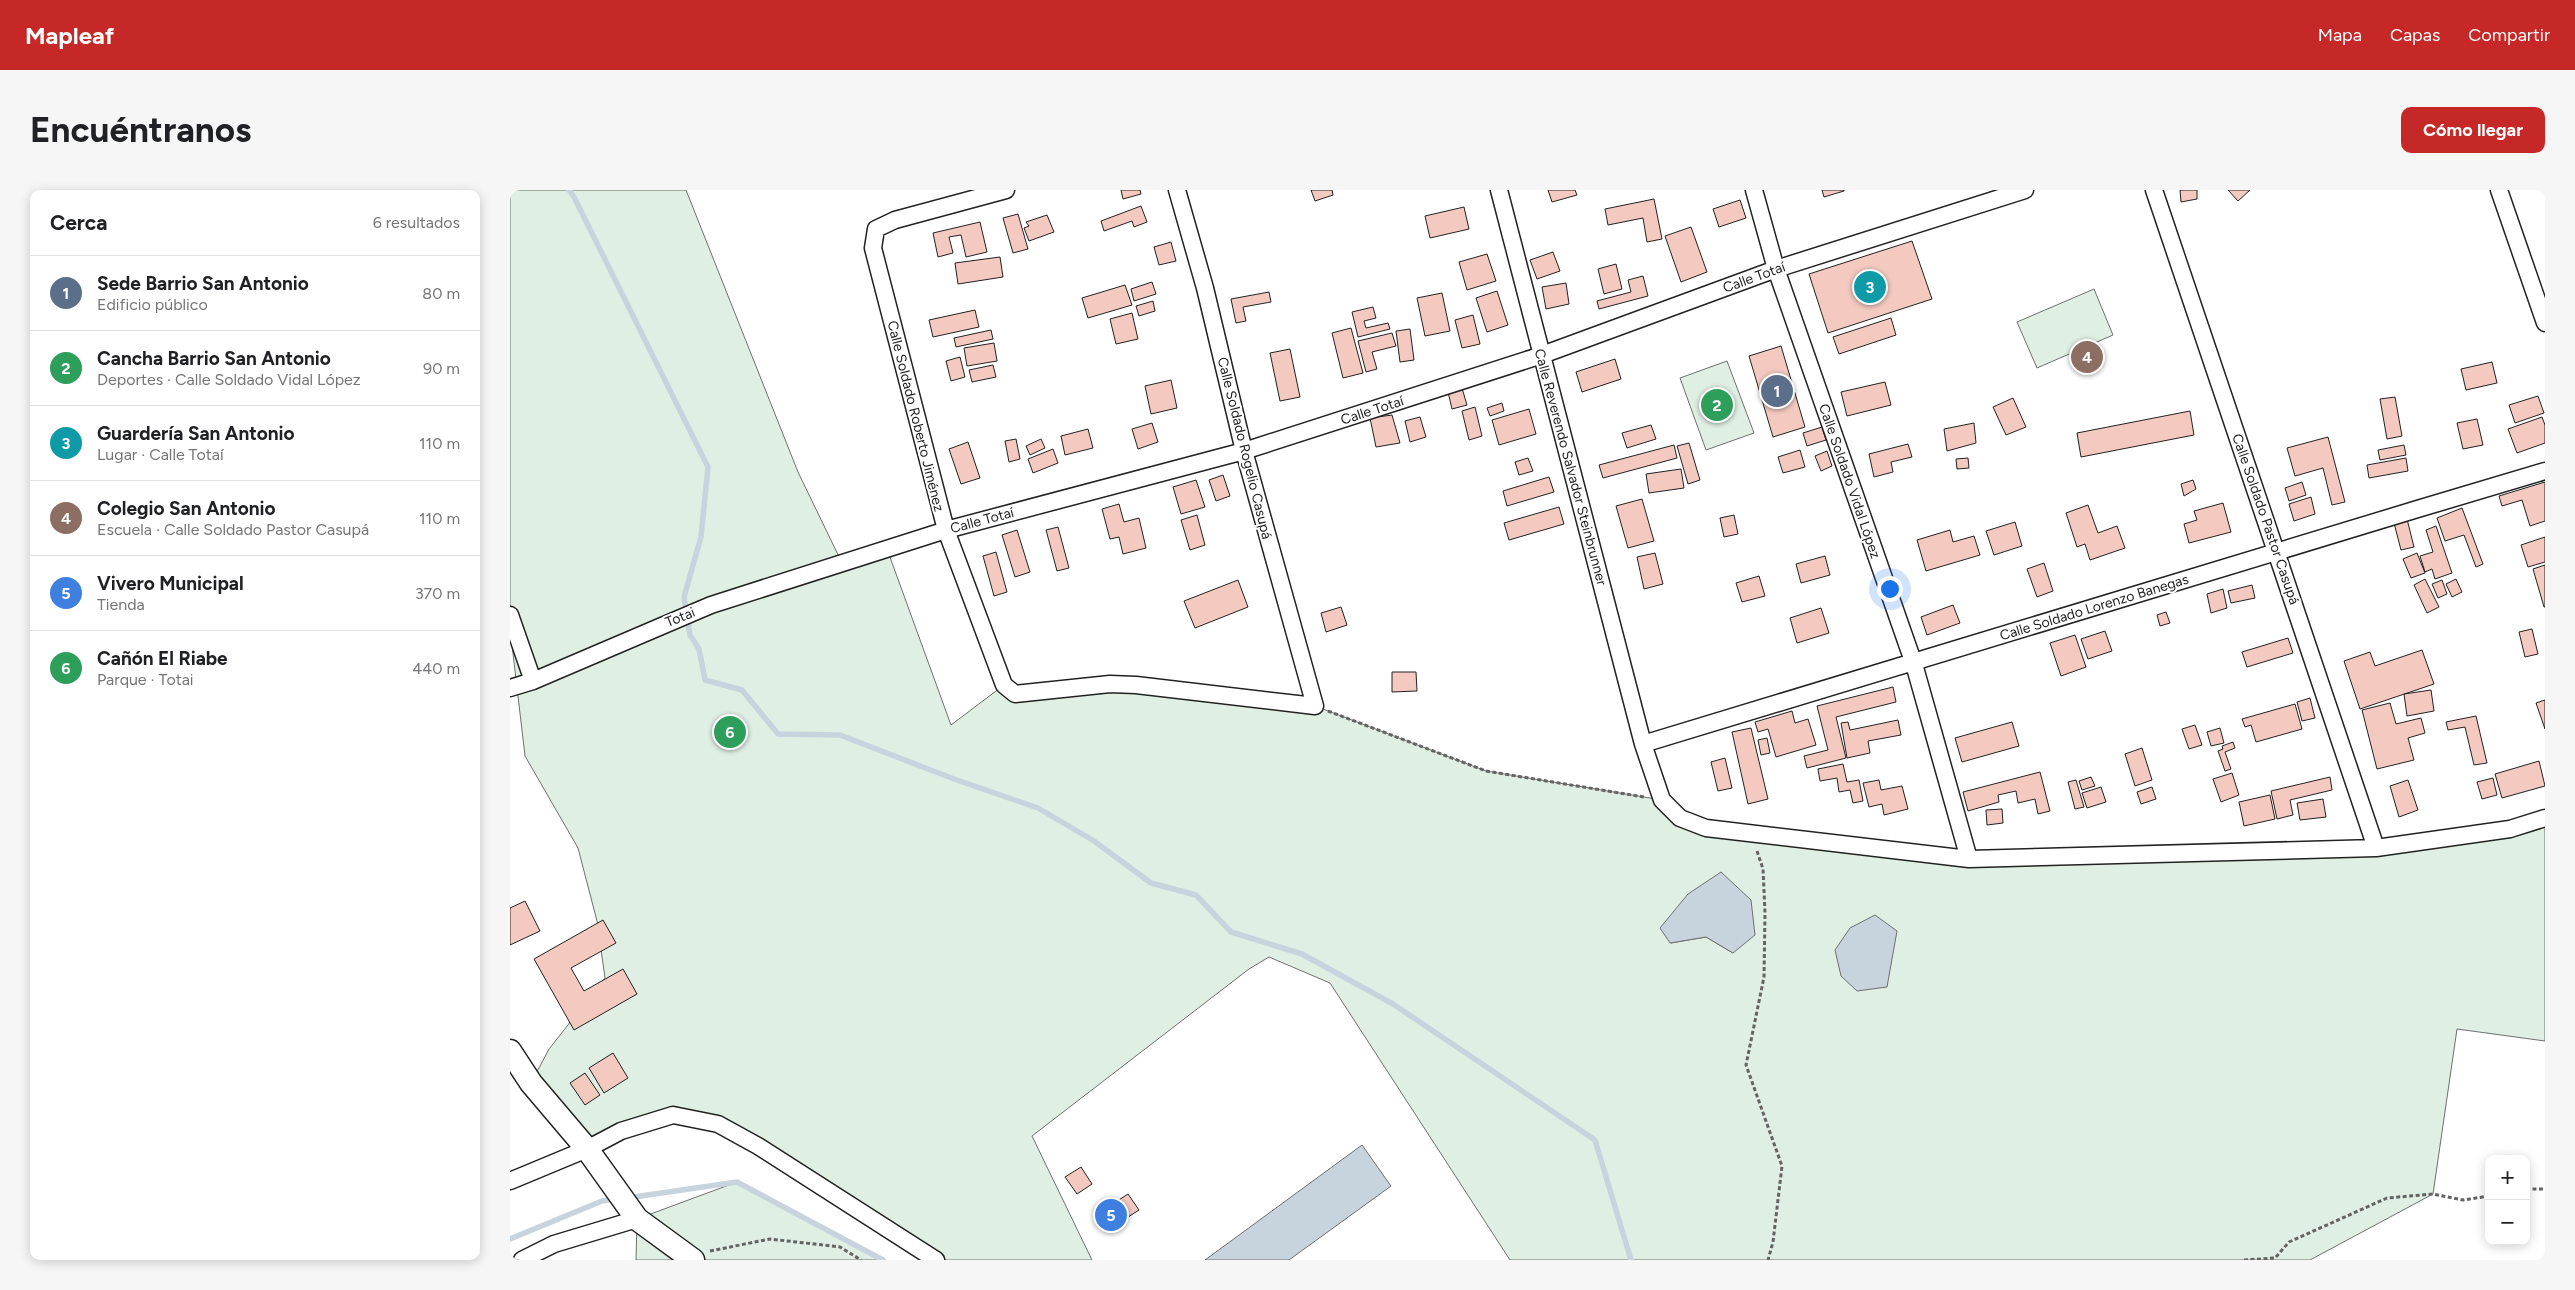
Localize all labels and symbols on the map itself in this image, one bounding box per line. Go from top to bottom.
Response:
street label: Calle Totaí [1721,258,1788,297]
pin: 3 [1854,268,1886,306]
street label: Calle Soldado Roberto Jiménez [884,319,948,513]
pin: 4 [2071,338,2103,376]
street label: Calle Reverendo Salvador Steinbrunner [1531,347,1610,588]
street label: Calle Soldado Rogelio Casupá [1214,355,1275,541]
pin: 1 [1761,372,1793,410]
pin: 2 [1701,386,1733,424]
street label: Calle Totaí [1339,392,1406,429]
street label: Calle Soldado Vidal López [1815,402,1884,561]
street label: Calle Soldado Pastor Casupá [2228,431,2303,607]
street label: Calle Totaí [948,504,1017,537]
street label: Calle Soldado Lorenzo Banegas [1998,571,2191,644]
your location [1877,576,1903,602]
street label: Totai [663,604,698,631]
pin: 6 [714,713,746,751]
pin: 5 [1095,1196,1127,1234]

